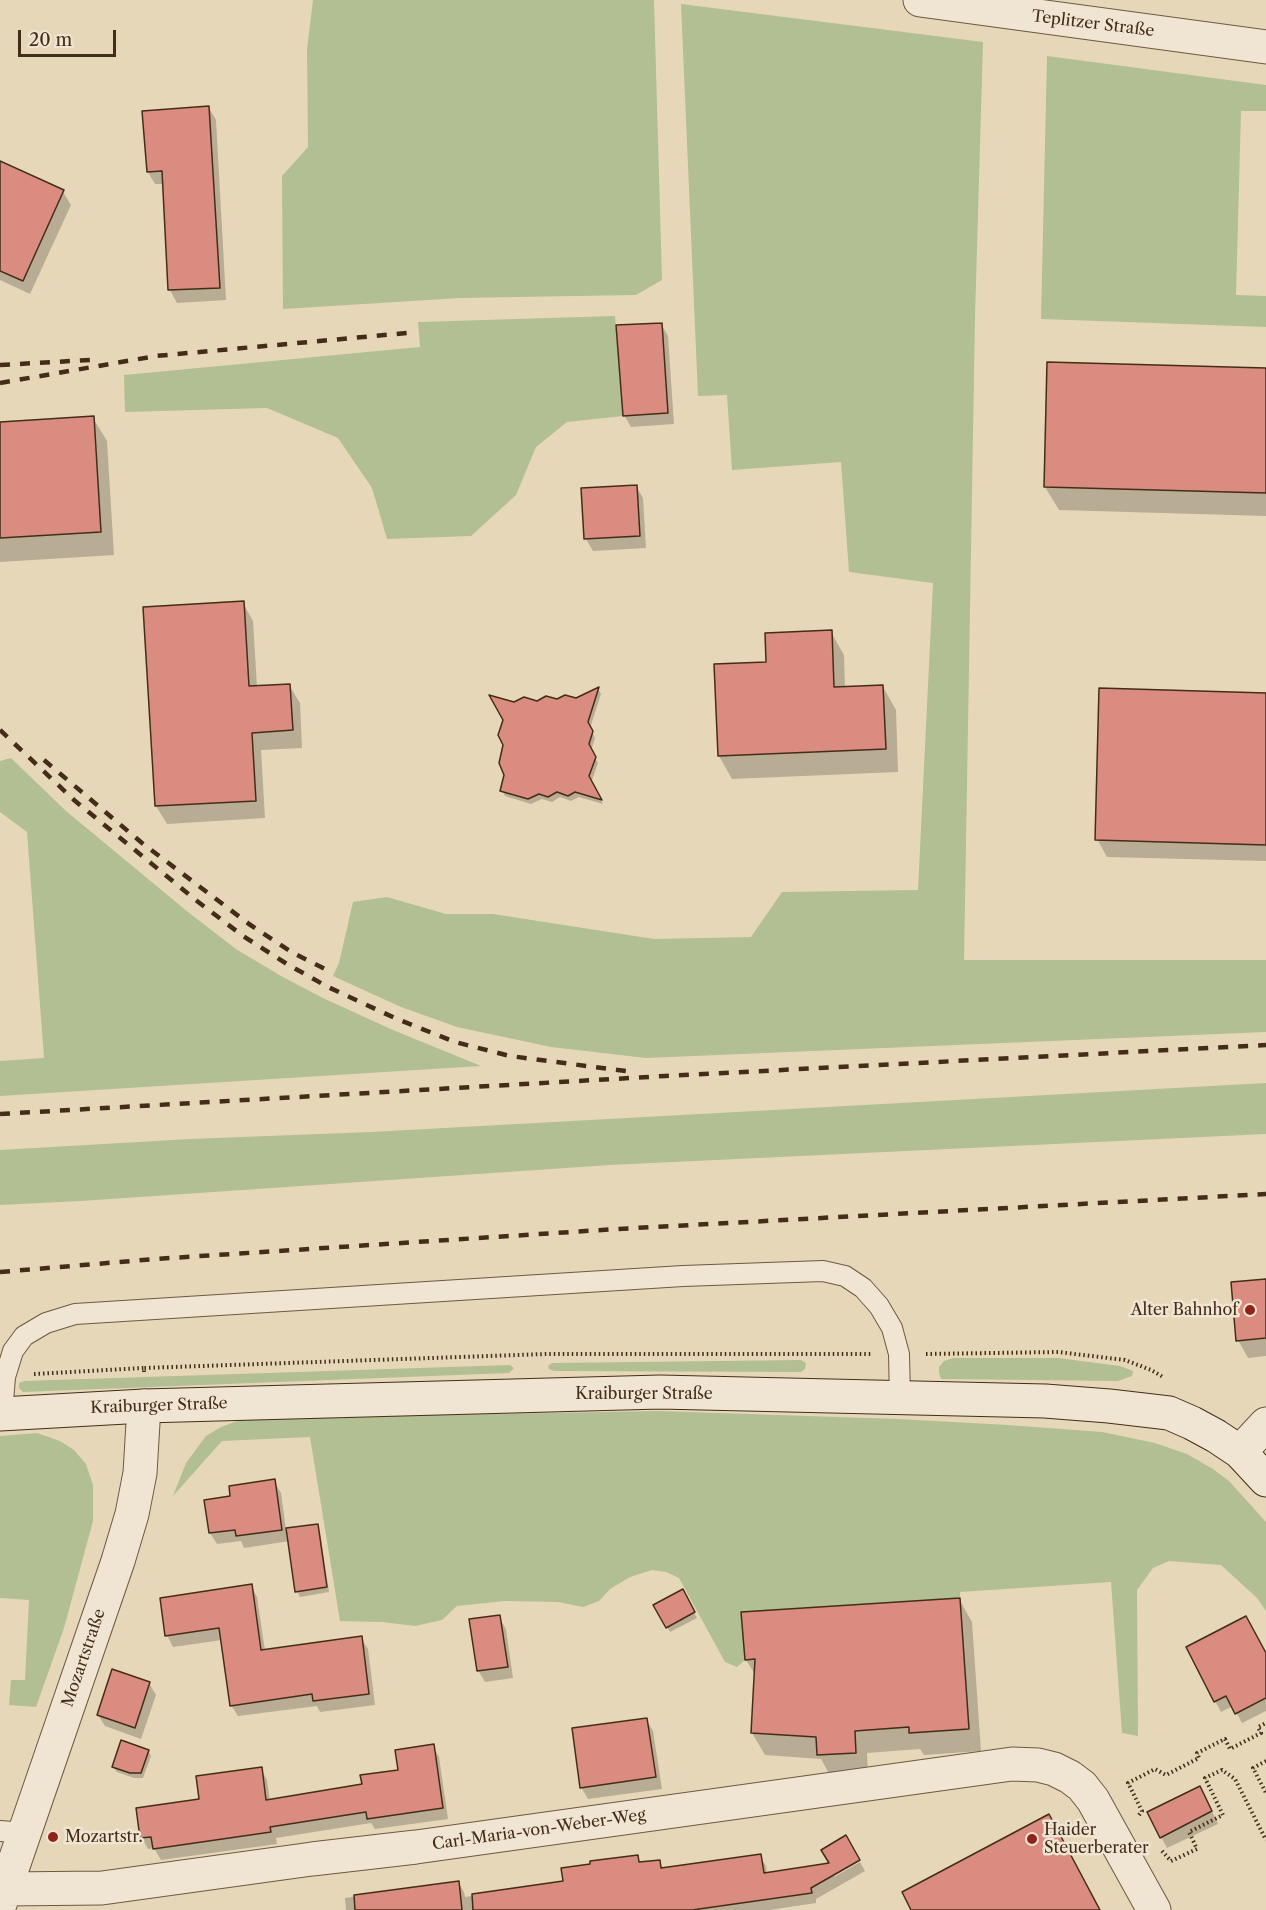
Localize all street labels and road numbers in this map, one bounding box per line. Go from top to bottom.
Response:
street label: Teplitzer Straße [1031,7,1155,41]
street label: Kraiburger Straße [575,1384,713,1404]
street label: Kraiburger Straße [90,1394,228,1418]
street label: Mozartstraße [58,1606,110,1710]
street label: Carl-Maria-von-Weber-Weg [431,1806,647,1854]

